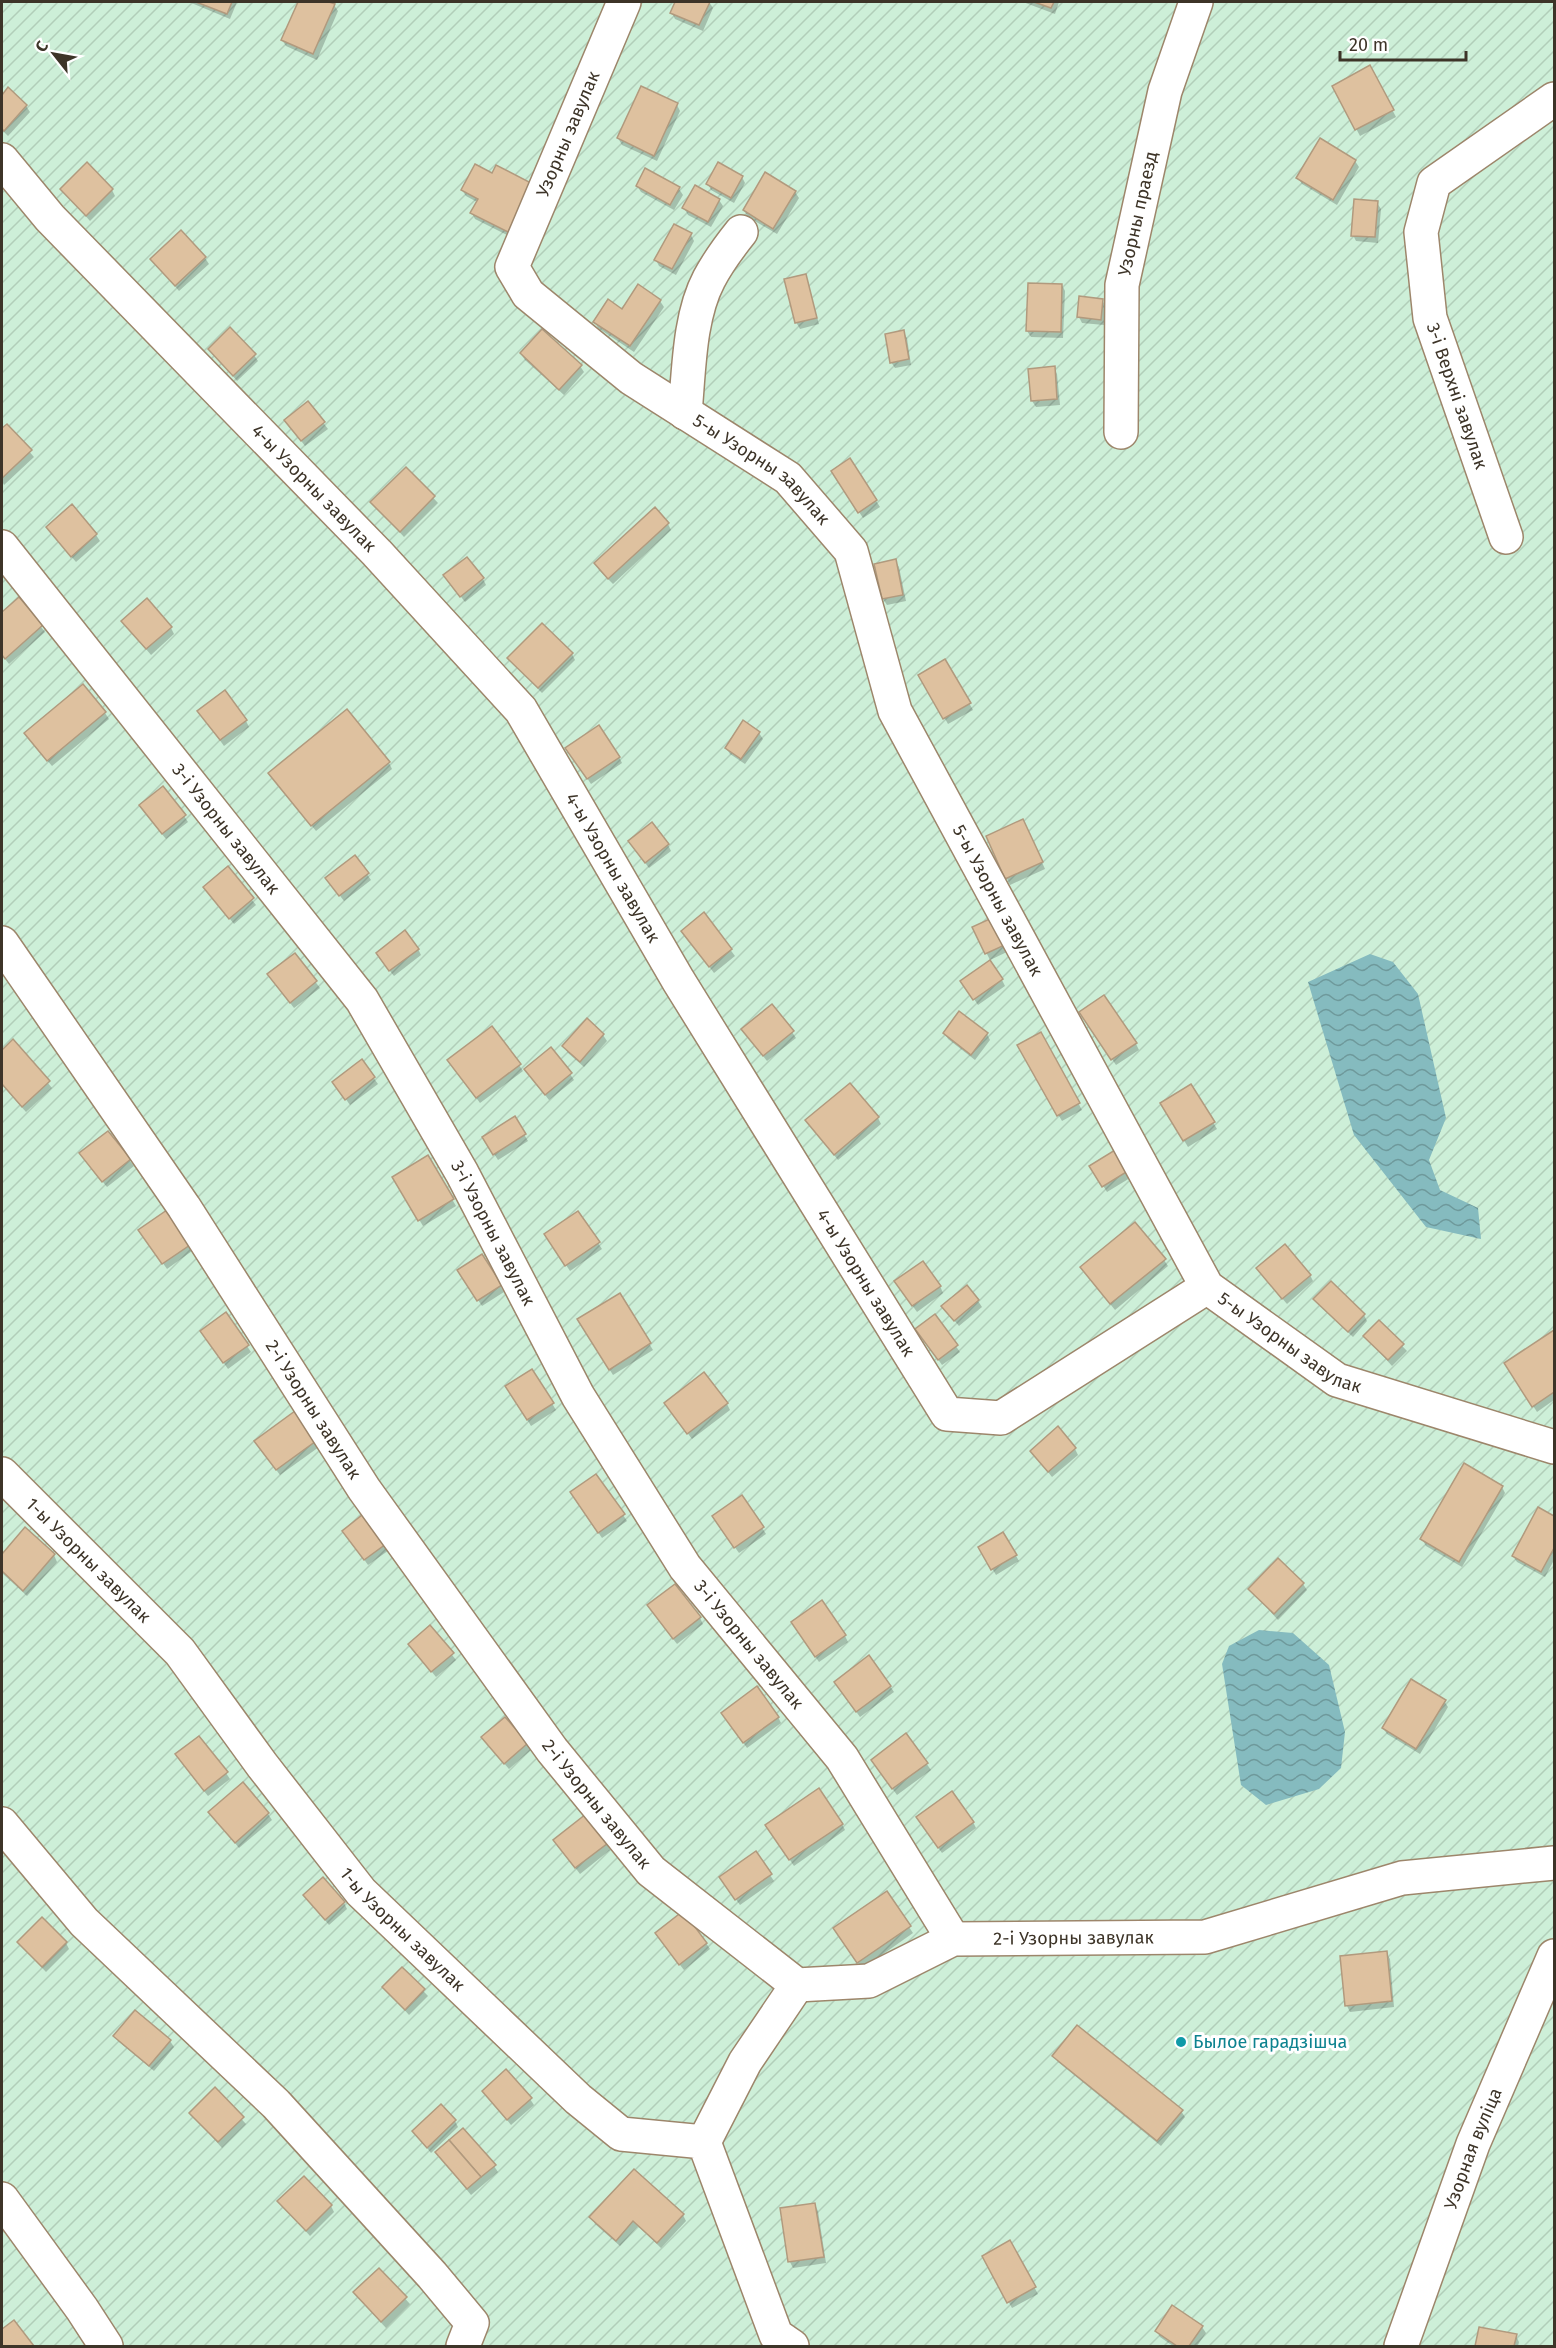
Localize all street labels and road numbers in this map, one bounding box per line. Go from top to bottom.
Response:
street label: Узорны завулак [532,67,605,200]
street label: Узорны праезд [1113,149,1162,278]
street label: 3-і Верхні завулак [1422,320,1493,473]
street label: 5-ы Узорны завулак [689,409,835,530]
street label: 4-ы Узорны завулак [247,420,381,557]
street label: 3-і Узорны завулак [167,759,285,899]
street label: 4-ы Узорны завулак [561,789,665,947]
street label: 5-ы Узорны завулак [948,821,1048,981]
street label: 3-і Узорны завулак [446,1156,540,1310]
street label: 4-ы Узорны завулак [812,1205,920,1361]
street label: 5-ы Узорны завулак [1214,1287,1365,1398]
street label: 2-і Узорны завулак [261,1336,366,1484]
street label: 1-ы Узорны завулак [21,1493,156,1628]
street label: 3-і Узорны завулак [689,1576,809,1714]
street label: 2-і Узорны завулак [537,1735,656,1874]
street label: 1-ы Узорны завулак [335,1863,470,1997]
street label: 2-і Узорны завулак [993,1926,1155,1950]
street label: Узорная вуліца [1440,2085,1507,2212]

